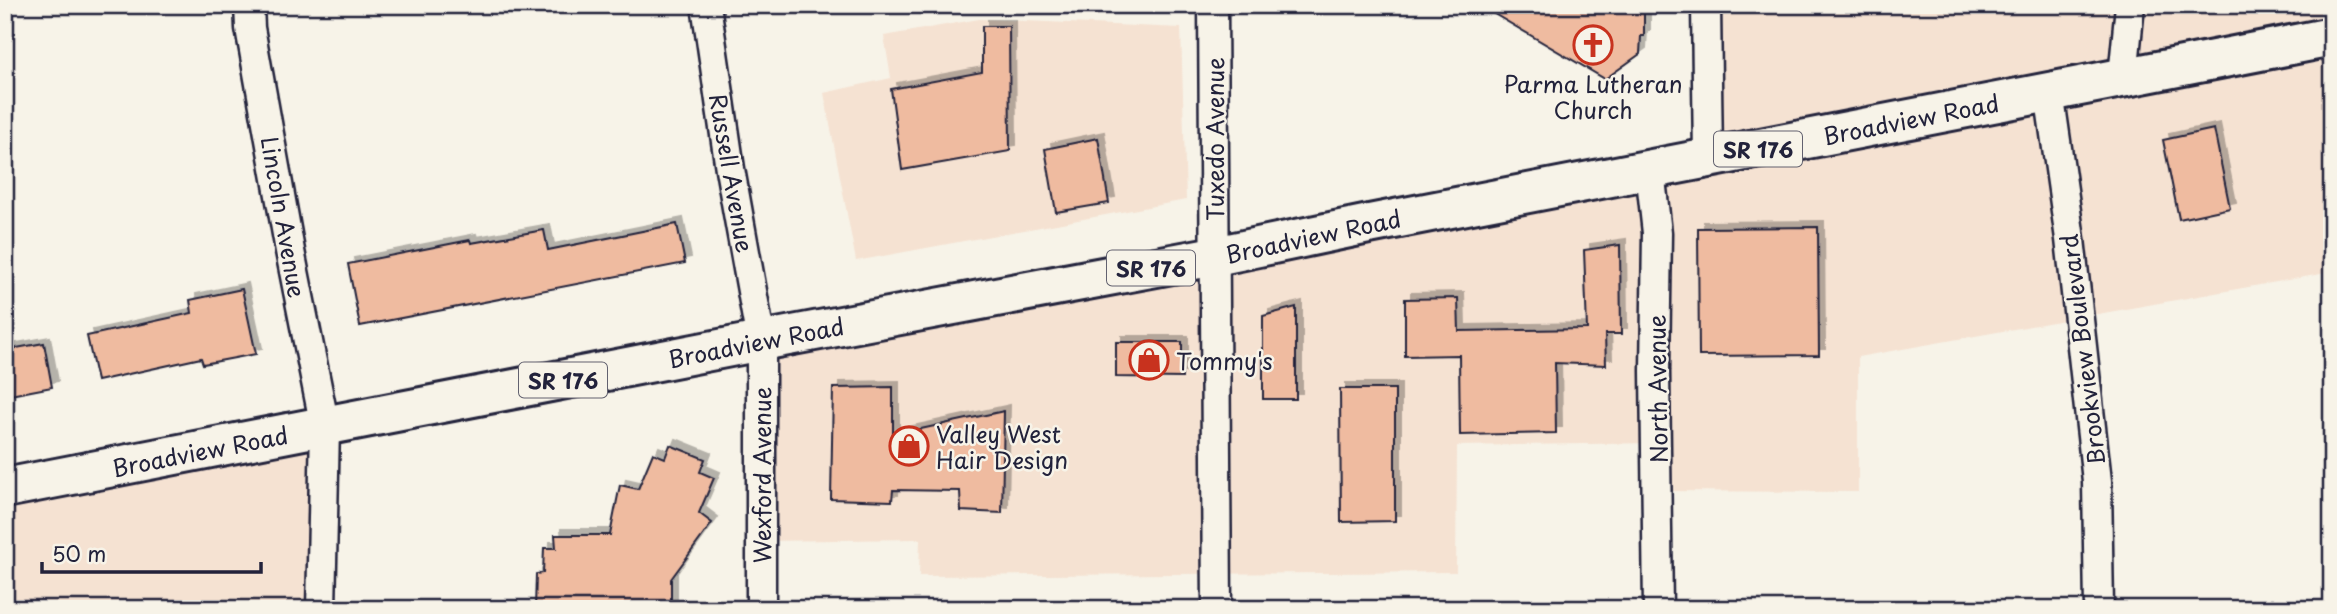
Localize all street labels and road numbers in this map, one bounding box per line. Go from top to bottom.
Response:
street label: Tuxedo Avenue [1197,57,1232,221]
street label: Broadview Road [1820,85,2002,153]
street label: Russell Avenue [701,91,763,255]
road number: SR 176 [1714,132,1802,166]
street label: Lincoln Avenue [253,134,315,300]
street label: Broadview Road [1222,200,1404,272]
street label: Brookview Boulevard [2050,232,2114,468]
road number: SR 176 [1107,250,1195,286]
street label: Broadview Road [665,308,847,376]
street label: North Avenue [1638,314,1676,464]
road number: SR 176 [519,362,607,398]
street label: Wexford Avenue [744,387,779,563]
street label: Broadview Road [109,417,291,485]

